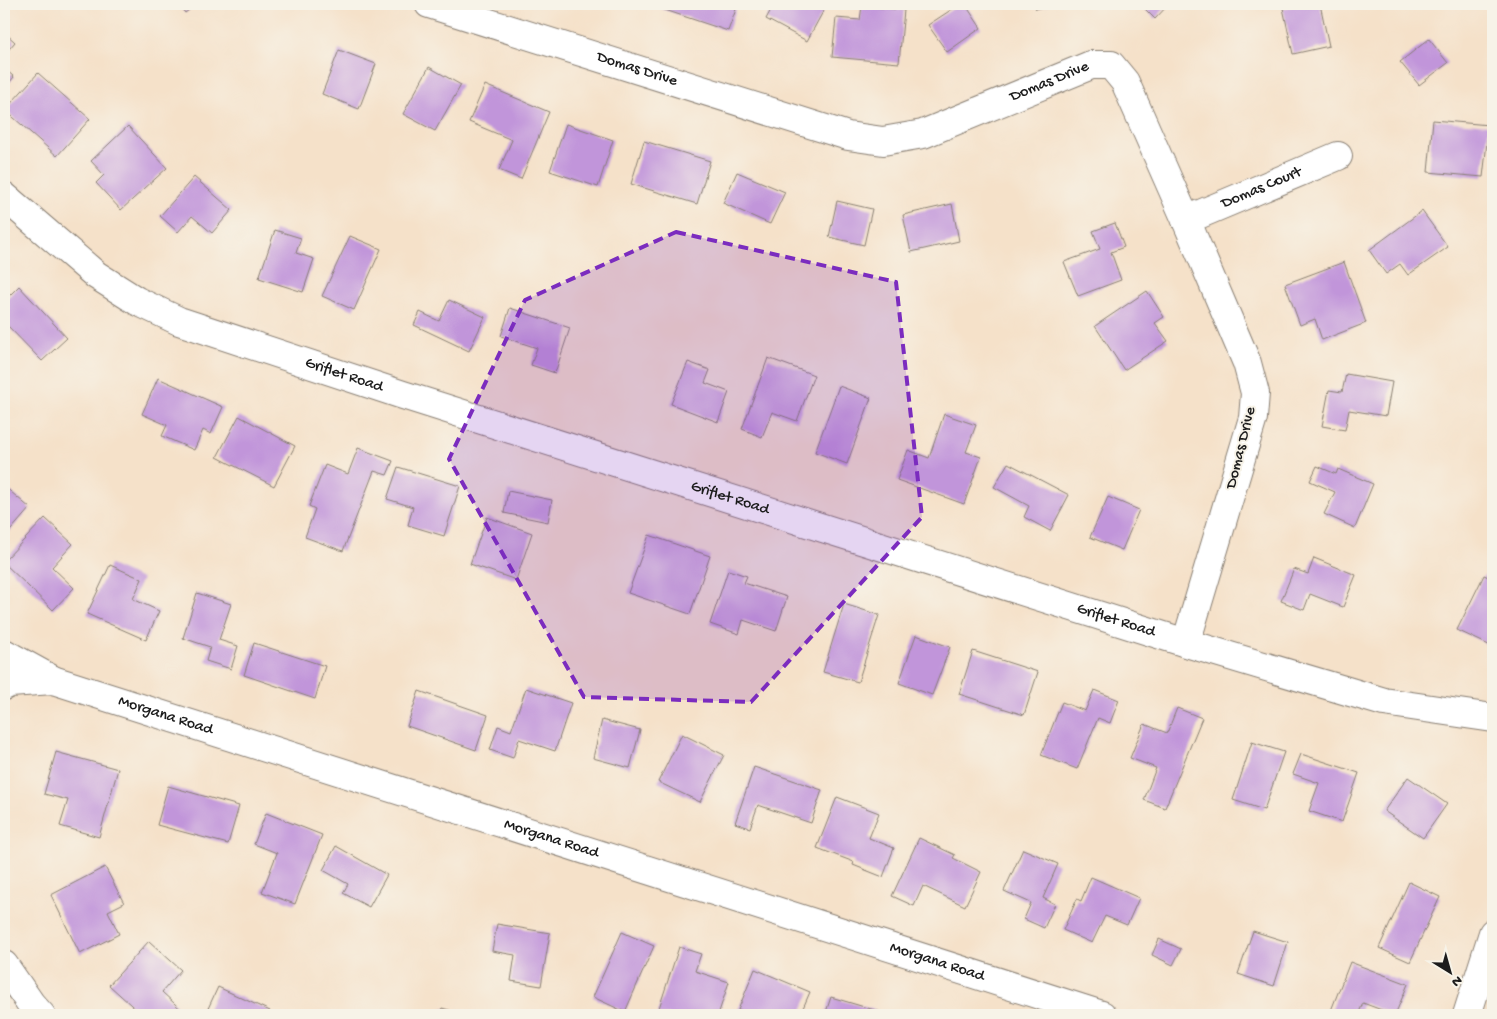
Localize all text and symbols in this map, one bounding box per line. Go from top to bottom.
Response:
street label: Domas Drive [593,48,680,91]
street label: Domas Drive [1006,57,1092,107]
street label: Domas Court [1218,162,1306,214]
street label: Griflet Road [302,354,387,398]
street label: Domas Drive [1222,404,1262,492]
street label: Griflet Road [688,477,773,520]
street label: Griflet Road [1074,599,1159,643]
street label: Morgana Road [116,692,217,740]
street label: Morgana Road [502,815,603,864]
street label: Morgana Road [887,938,988,987]
north arrow [1424,946,1474,996]
text: N [1448,971,1465,990]

